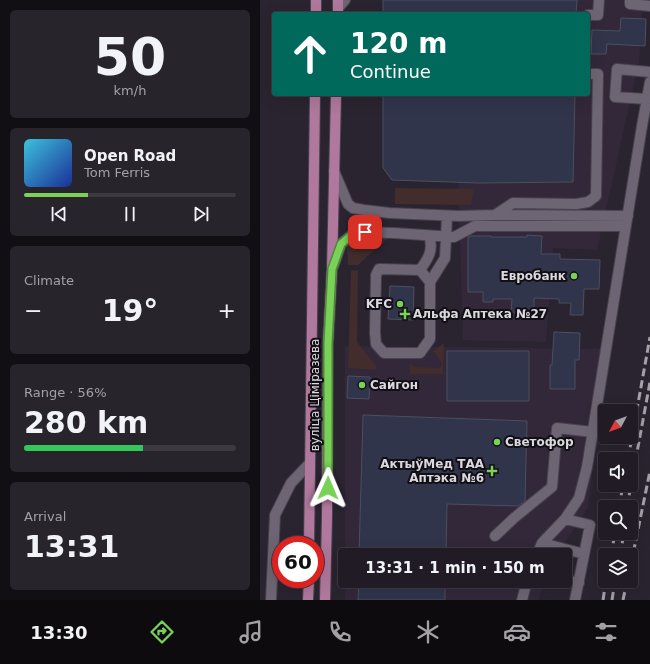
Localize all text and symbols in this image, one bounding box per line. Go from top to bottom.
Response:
text: 50 [94,27,166,87]
text: 120 m [350,27,447,60]
icon: ahead [284,28,336,80]
text: Continue [350,61,431,82]
text: km/h [114,83,146,98]
text: Open Road [84,147,176,165]
text: Tom Ferris [84,165,150,180]
icon: previous [48,203,70,225]
icon: pause [119,203,141,225]
icon: next [190,203,212,225]
pin [348,215,382,249]
icon: arrive [354,221,376,243]
place label: Евробанк [500,269,566,283]
marker: Евробанк [569,271,579,281]
text: Climate [24,273,74,288]
text: 19° [102,293,158,328]
place label: KFC [366,297,392,311]
text: − [24,298,42,323]
text: + [218,298,236,323]
marker: KFC [395,299,405,309]
place label: Альфа Аптека №27 [413,307,547,321]
marker: Альфа Аптека №27 [400,309,410,319]
street label: вуліца Ціміразева [308,339,322,451]
place label: Сайгон [370,378,418,392]
marker: Сайгон [357,380,367,390]
text: Range · 56% [24,385,107,400]
north arrow [598,404,638,444]
map controls [598,404,638,588]
text: 280 km [24,405,148,440]
place label: Светофор [505,435,574,449]
marker: Светофор [492,437,502,447]
button: sound [598,452,638,492]
place label: АктыўМед ТАА Аптэка №6 [380,457,485,485]
marker: АктыўМед ТАА Аптэка №6 [487,466,497,476]
position arrow [307,467,349,509]
button: search [598,500,638,540]
text: Arrival [24,509,66,524]
text: 13:31 [24,529,120,564]
speed limit sign: 60 [272,536,324,588]
button: layers [598,548,638,588]
text: 13:31 · 1 min · 150 m [365,559,545,577]
icon: directions [148,618,176,646]
icon: music [237,618,265,646]
icon: phone [326,618,354,646]
icon: climate [414,618,442,646]
icon: car [503,618,531,646]
icon: filters [592,618,620,646]
text: 13:30 [30,622,88,643]

